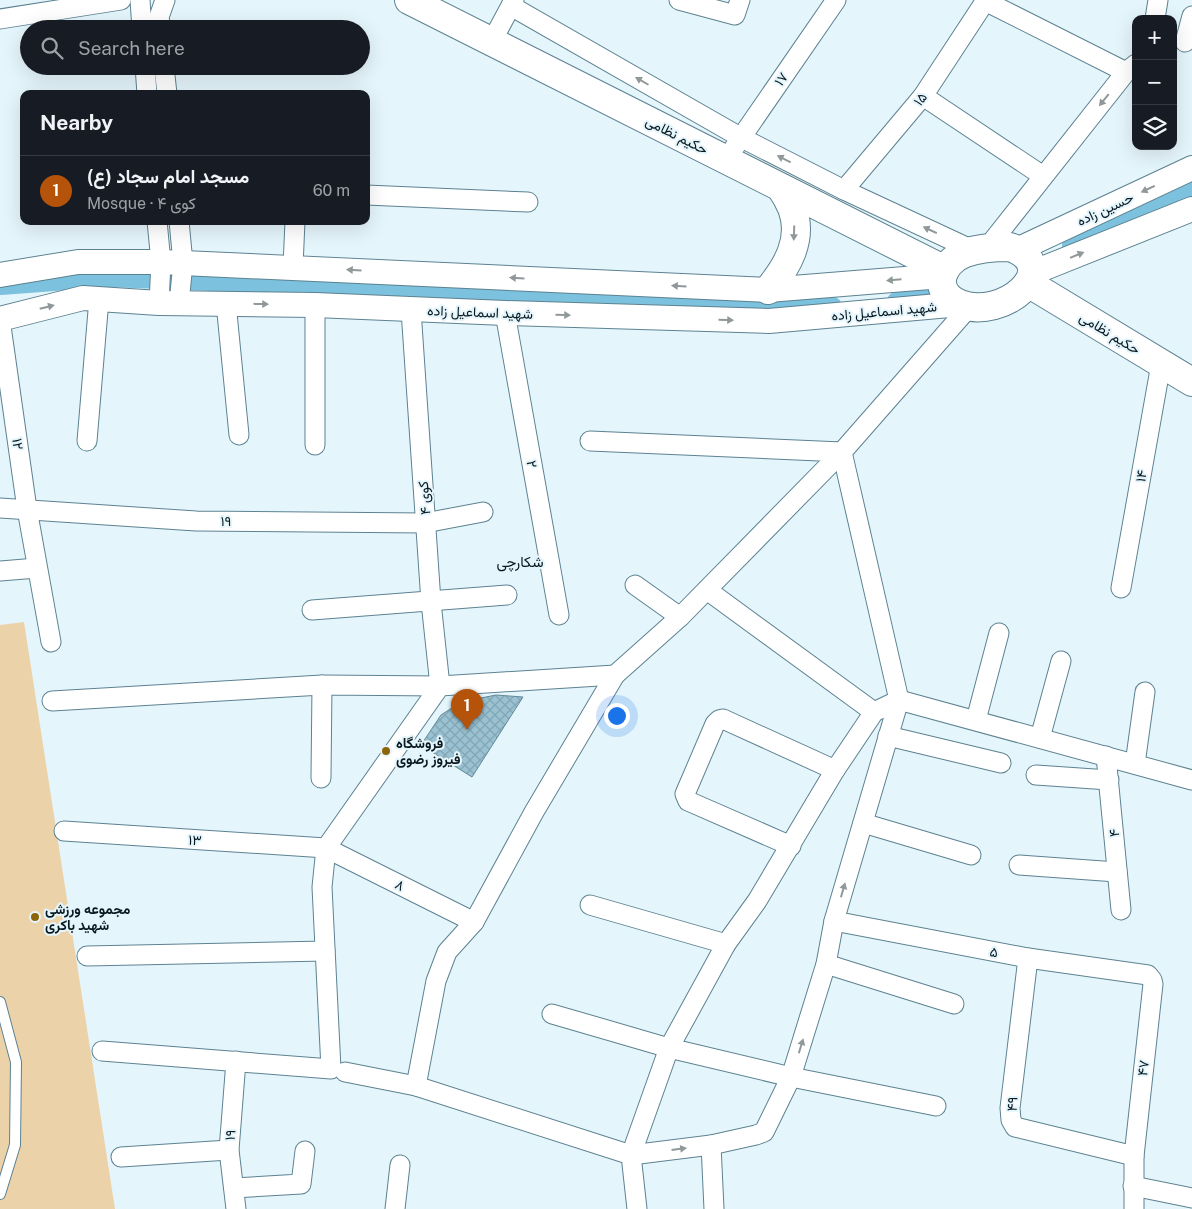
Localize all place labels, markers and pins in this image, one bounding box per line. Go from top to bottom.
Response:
pin: 1 [451,689,483,730]
place label: فروشگاه فیروز رضوی [396,735,460,768]
marker: فروشگاه فیروز رضوی [380,745,392,757]
place label: مجموعه ورزشی شهید باکری [45,901,131,934]
marker: مجموعه ورزشی شهید باکری [29,911,41,923]

